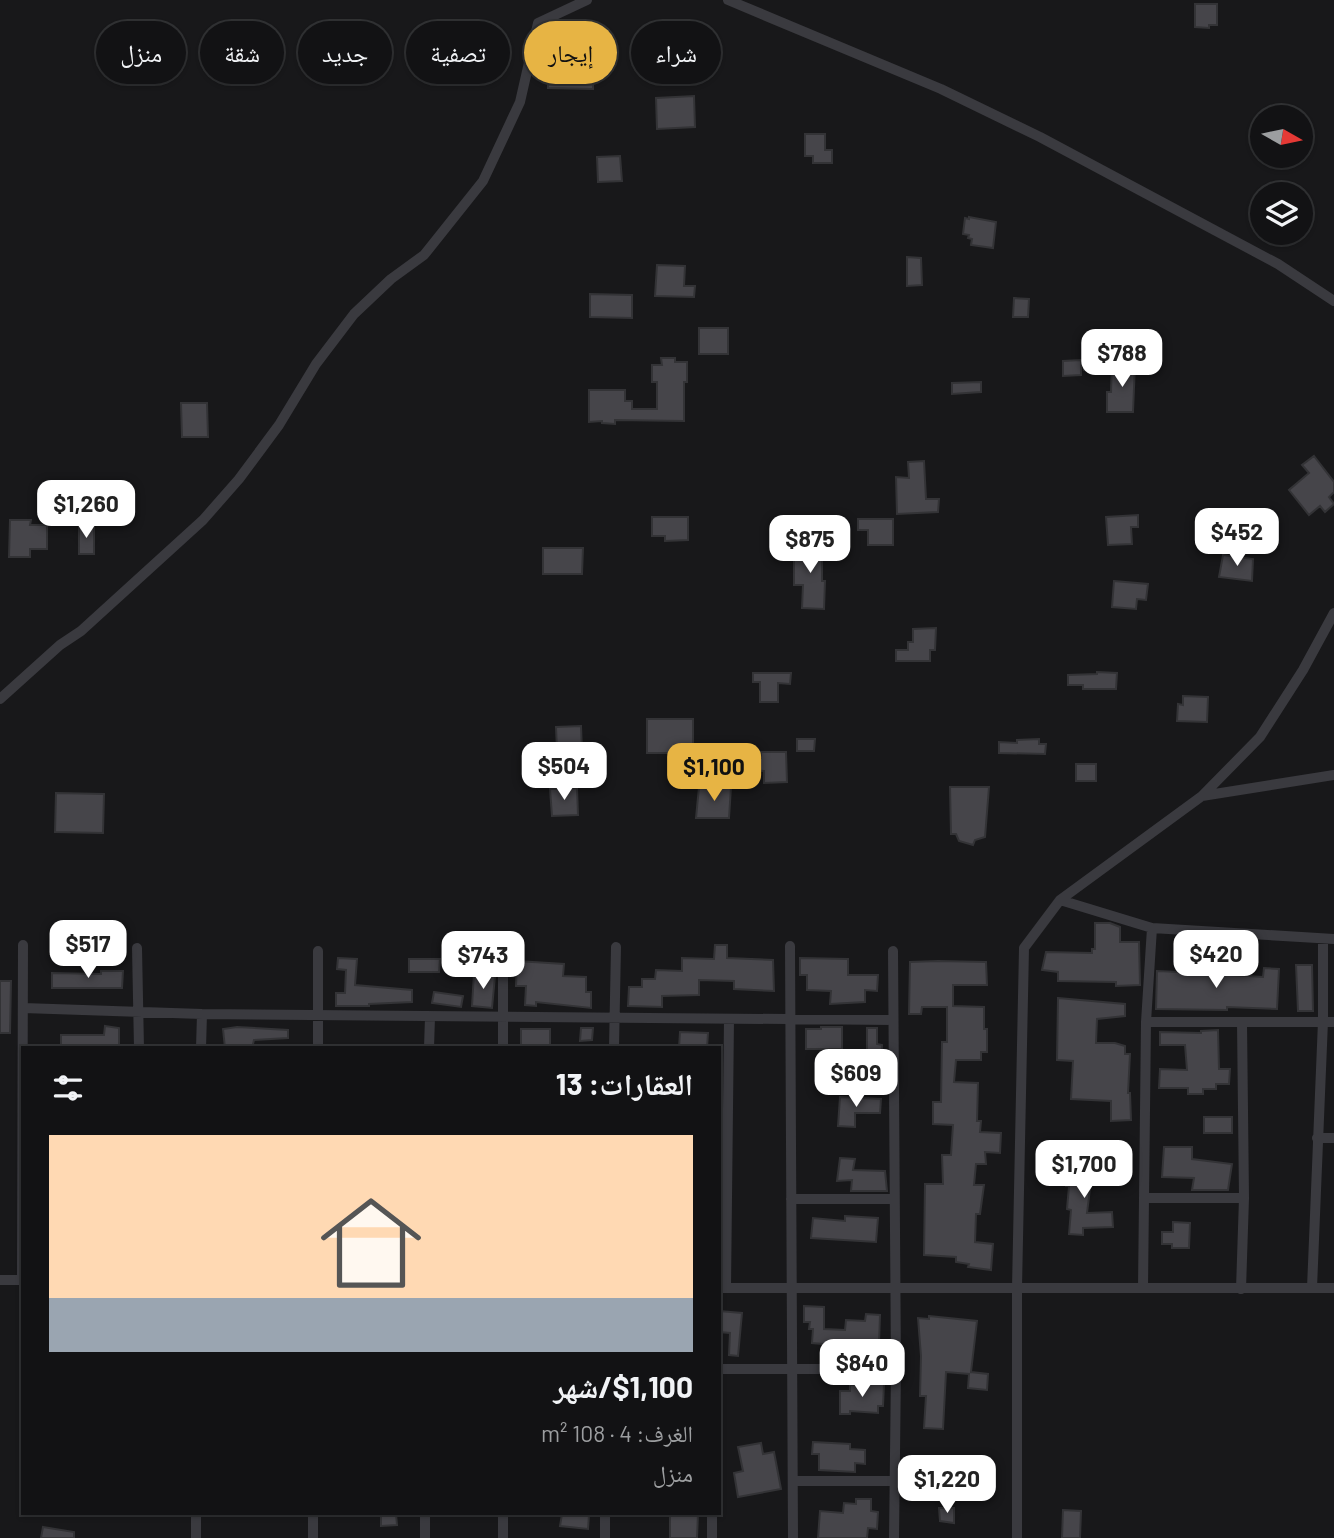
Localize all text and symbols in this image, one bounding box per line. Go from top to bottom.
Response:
chip: منزل [96,21,186,84]
chip: شقة [200,21,284,84]
chip: جديد [298,21,392,84]
chip: تصفية [406,21,510,84]
chip: إيجار [524,21,617,84]
chip: شراء [631,21,721,84]
north arrow [1250,105,1312,168]
map controls [1250,105,1313,245]
button: layers [1250,182,1313,245]
pin: $788 [1081,330,1163,389]
text: $788 [1097,338,1147,366]
pin: $1,260 [29,480,143,540]
text: $1,260 [53,489,119,517]
pin: $452 [1196,508,1278,568]
pin: $875 [769,516,851,575]
text: $452 [1211,517,1263,545]
text: $875 [785,524,835,552]
pin: $504 [523,742,605,802]
pin: $1,100 [657,744,771,803]
text: $504 [538,751,590,779]
text: $1,100 [683,752,745,780]
pin: $517 [47,920,129,980]
text: $517 [66,929,110,957]
pin: $420 [1175,930,1257,990]
pin: $743 [442,932,524,991]
text: $420 [1189,939,1243,967]
text: $743 [458,940,508,968]
pin: $609 [815,1050,897,1109]
text: $609 [831,1058,881,1086]
text: العقارات: 13 [556,1065,693,1101]
icon: filters [49,1069,87,1107]
pin: $1,700 [1027,1140,1141,1200]
text: $1,700 [1051,1149,1117,1177]
icon: home [308,1180,434,1306]
pin: $840 [821,1340,903,1399]
text: $840 [836,1348,888,1376]
text: $1,100/شهر [553,1368,693,1404]
text: الغرف: 4 · 108 m² [541,1419,693,1447]
pin: $1,220 [890,1456,1004,1515]
text: منزل [653,1459,693,1487]
text: $1,220 [914,1464,980,1492]

